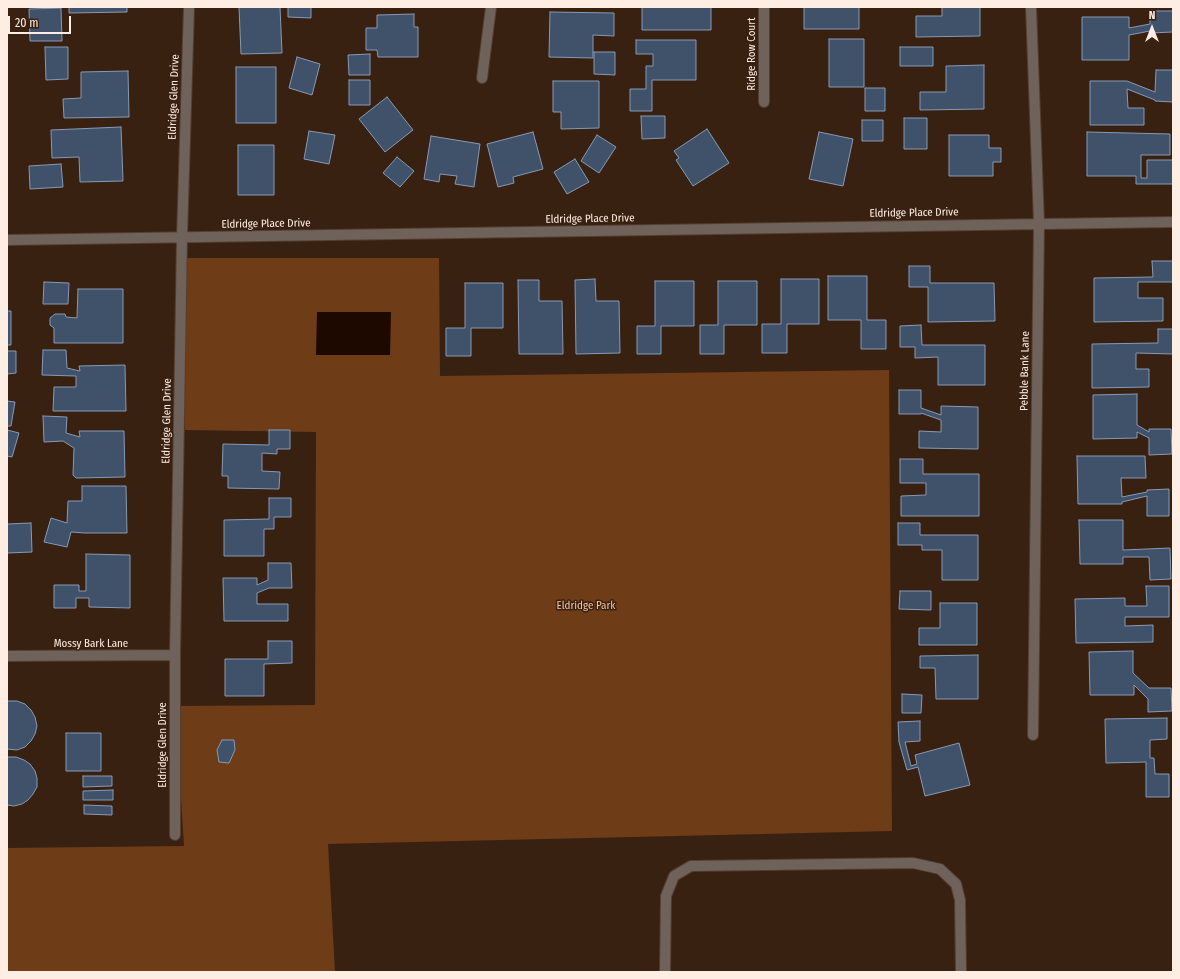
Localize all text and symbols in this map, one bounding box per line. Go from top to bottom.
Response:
scale bar [10,8,73,34]
north arrow [1132,8,1172,48]
text: N [1149,9,1155,22]
text: 20 m [15,16,39,30]
street label: Ridge Row Court [745,17,759,91]
street label: Eldridge Glen Drive [166,54,182,140]
street label: Eldridge Place Drive [869,206,959,220]
street label: Eldridge Place Drive [545,212,635,226]
street label: Eldridge Place Drive [221,217,311,231]
street label: Pebble Bank Lane [1018,331,1032,411]
street label: Eldridge Glen Drive [160,378,174,464]
park label: Eldridge Park [557,599,615,613]
street label: Mossy Bark Lane [54,637,128,651]
street label: Eldridge Glen Drive [156,702,170,788]

